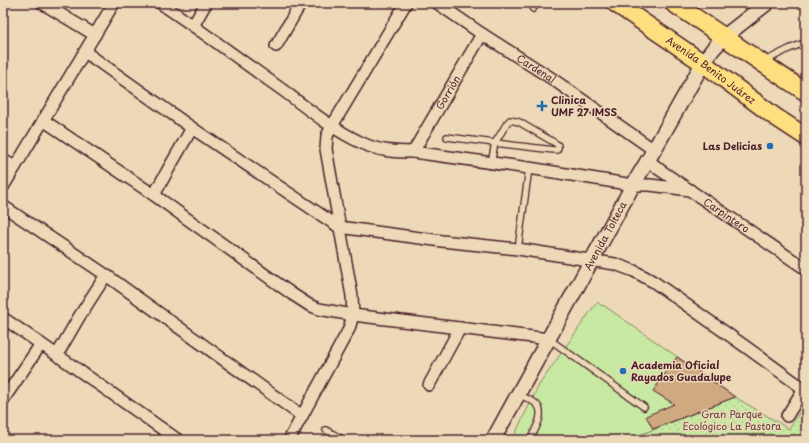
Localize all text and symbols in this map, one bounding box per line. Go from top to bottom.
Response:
street label: Avenida Benito Juárez [663,32,759,107]
street label: Cardenal [514,50,559,86]
street label: Gorrión [432,72,463,112]
place label: Clinica UMF 27 IMSS [551,92,617,119]
marker: Clinica UMF 27 IMSS [536,100,548,112]
place label: Las Delicias [703,138,762,153]
marker: Las Delicias [765,141,775,151]
street label: Carpintero [701,194,753,236]
street label: Avenida Tolteca [580,198,630,273]
place label: Academia Oficial Rayados Guadalupe [630,357,732,385]
marker: Academia Oficial Rayados Guadalupe [618,366,628,376]
park label: Gran Parque Ecológico La Pastora [683,406,782,433]

